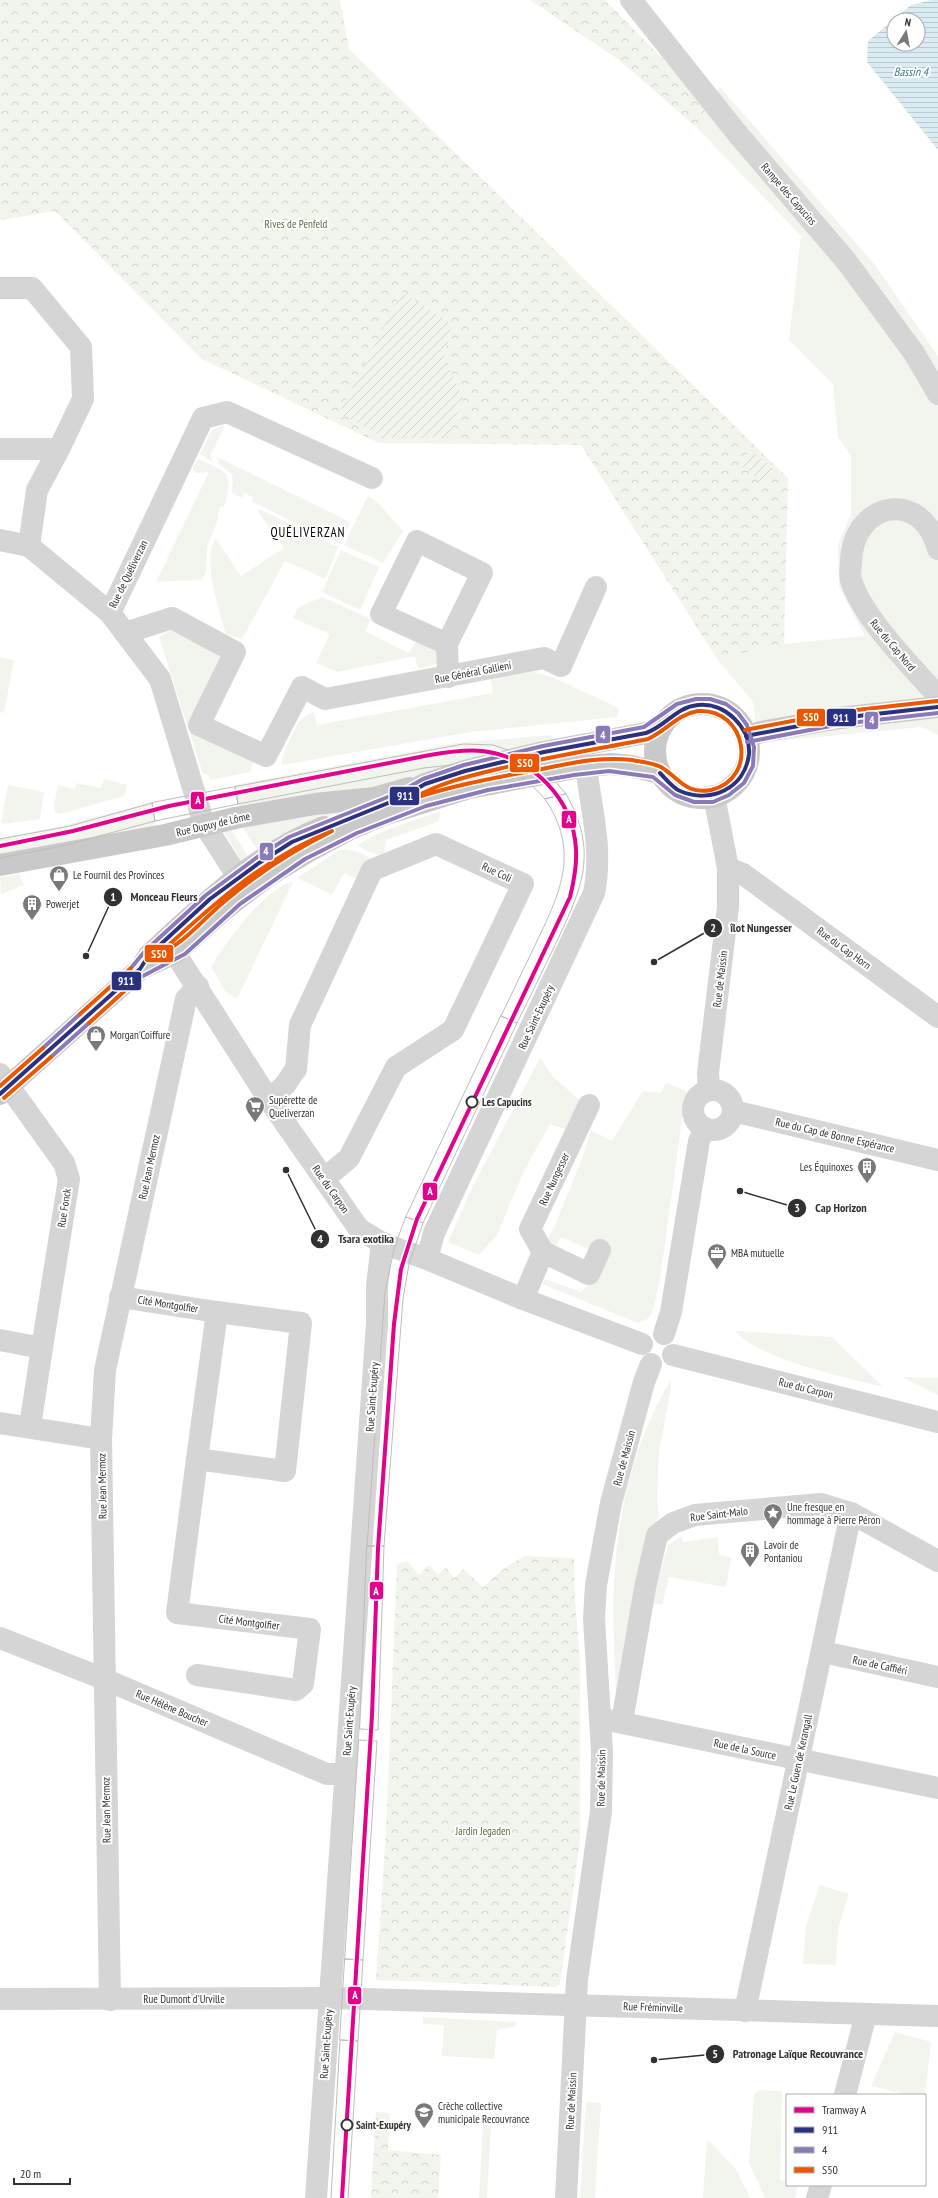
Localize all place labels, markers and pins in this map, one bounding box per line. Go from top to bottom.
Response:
shop icon: Le Fournil des Provinces [48,864,70,892]
place label: Le Fournil des Provinces [73,868,165,882]
callout: Monceau Fleurs [103,885,205,909]
building icon: Powerjet [21,893,43,921]
place label: Powerjet [46,897,79,911]
callout: îlot Nungesser [703,916,800,940]
shop icon: Morgan'Coiffure [85,1024,107,1052]
place label: Morgan'Coiffure [110,1028,171,1042]
place label: Supérette de Queliverzan [269,1093,318,1120]
supermarket icon: Supérette de Queliverzan [244,1095,266,1123]
marker: Les Capucins [465,1095,479,1109]
place label: Les Capucins [482,1095,532,1109]
building icon: Les Équinoxes [856,1156,878,1184]
place label: Les Équinoxes [800,1160,853,1174]
callout: Cap Horizon [787,1196,875,1220]
callout: Tsara exotika [310,1227,402,1251]
office icon: MBA mutuelle [706,1242,728,1270]
place label: MBA mutuelle [731,1246,785,1260]
place label: Une fresque en hommage à Pierre Péron [787,1500,880,1527]
place icon: Une fresque en hommage à Pierre Péron [762,1502,784,1530]
place label: Lavoir de Pontaniou [764,1538,803,1565]
building icon: Lavoir de Pontaniou [739,1540,761,1568]
callout: Patronage Laïque Recouvrance [705,2042,871,2066]
place label: Crèche collective municipale Recouvrance [438,2099,530,2126]
school or university icon: Crèche collective municipale Recouvrance [413,2101,435,2129]
marker: Saint-Exupéry [340,2118,354,2132]
place label: Saint-Exupéry [356,2118,411,2132]

